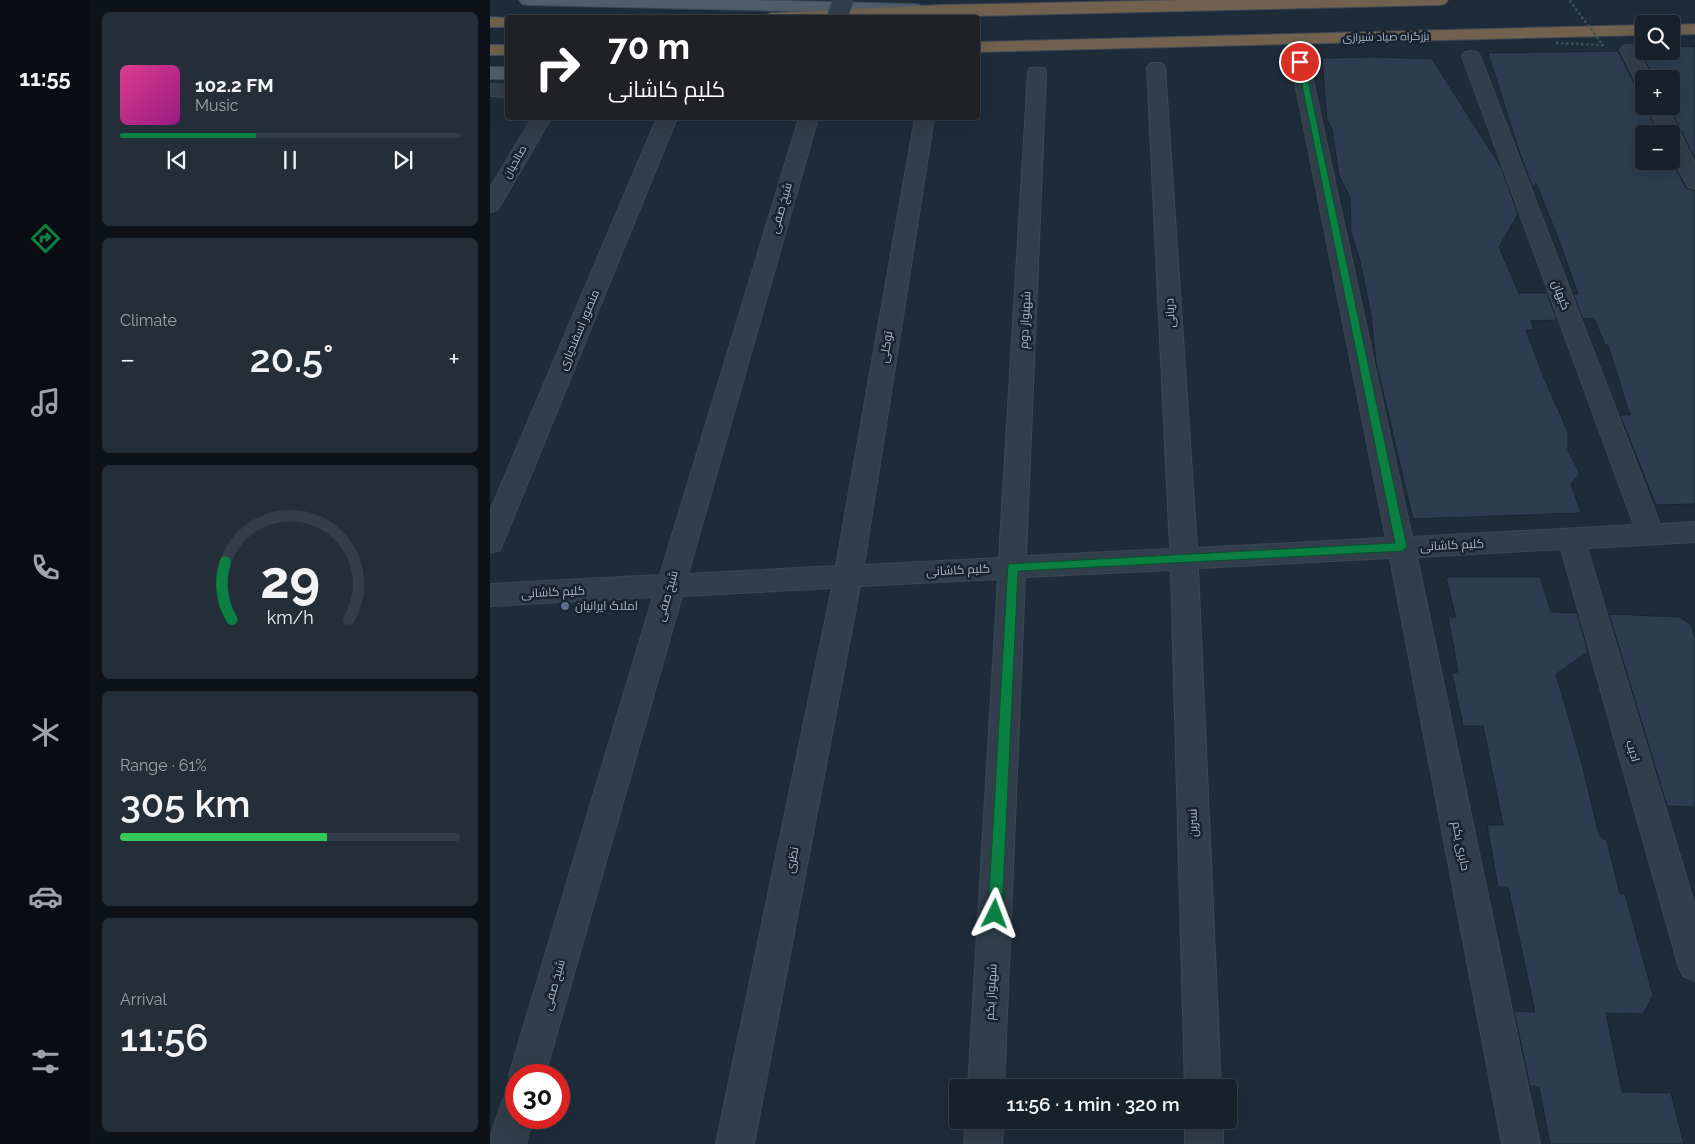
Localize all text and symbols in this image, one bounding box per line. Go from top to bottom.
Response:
map controls [1635,15,1680,170]
button: search [1635,15,1680,60]
text: 70 m [608,26,690,67]
street label: بزرگراه صیاد شیرازی [1342,30,1430,44]
icon: right [525,35,590,100]
pin [1279,41,1321,83]
icon: arrive [1286,48,1314,76]
text: 11:55 [19,65,71,91]
button: + [1635,70,1680,115]
text: 102.2 FM [195,74,274,96]
text: کلیم کاشانی [608,76,725,102]
text: Music [195,96,239,115]
button: − [1635,125,1680,170]
street label: صالحیان [500,143,530,181]
icon: previous [163,146,191,174]
icon: pause [276,146,304,174]
icon: next [389,146,417,174]
street label: شیخ صفی [767,181,796,235]
icon: directions [28,221,63,256]
street label: کیهان [1549,278,1573,312]
street label: منصور اسفندیاری [556,288,602,372]
street label: شهنواز دوم [1017,291,1035,349]
street label: دریانی [1162,298,1178,328]
text: Climate [120,311,177,330]
street label: توکلی [877,329,896,364]
text: 20.5° [250,336,334,381]
text: − [120,343,135,376]
text: + [448,343,460,376]
icon: music [28,385,63,420]
street label: کلیم کاشانی [1420,536,1484,555]
text: 29 [260,549,320,610]
icon: phone [28,550,63,585]
street label: کلیم کاشانی [926,561,990,580]
street label: شیخ صفی [653,569,682,623]
street label: کلیم کاشانی [521,583,585,602]
place label: املاک ایرانیان [575,599,638,613]
marker: املاک ایرانیان [559,600,571,612]
text: km/h [266,607,314,628]
icon: climate [28,715,63,750]
street label: ادیب [1623,738,1643,764]
text: Range · 61% [120,756,207,775]
text: 305 km [120,781,251,826]
street label: نسرین [1186,809,1200,837]
street label: حایری یکم [1448,820,1473,872]
street label: نظری [783,846,801,874]
icon: car [28,879,63,914]
position arrow [968,887,1020,939]
street label: شیخ صفی [540,958,569,1012]
street label: شهنواز یکم [983,963,1000,1021]
text: Arrival [120,990,167,1009]
text: 11:56 [120,1015,208,1060]
icon: filters [28,1044,63,1079]
speed limit sign: 30 [505,1064,570,1129]
text: 11:56 · 1 min · 320 m [1006,1093,1180,1115]

